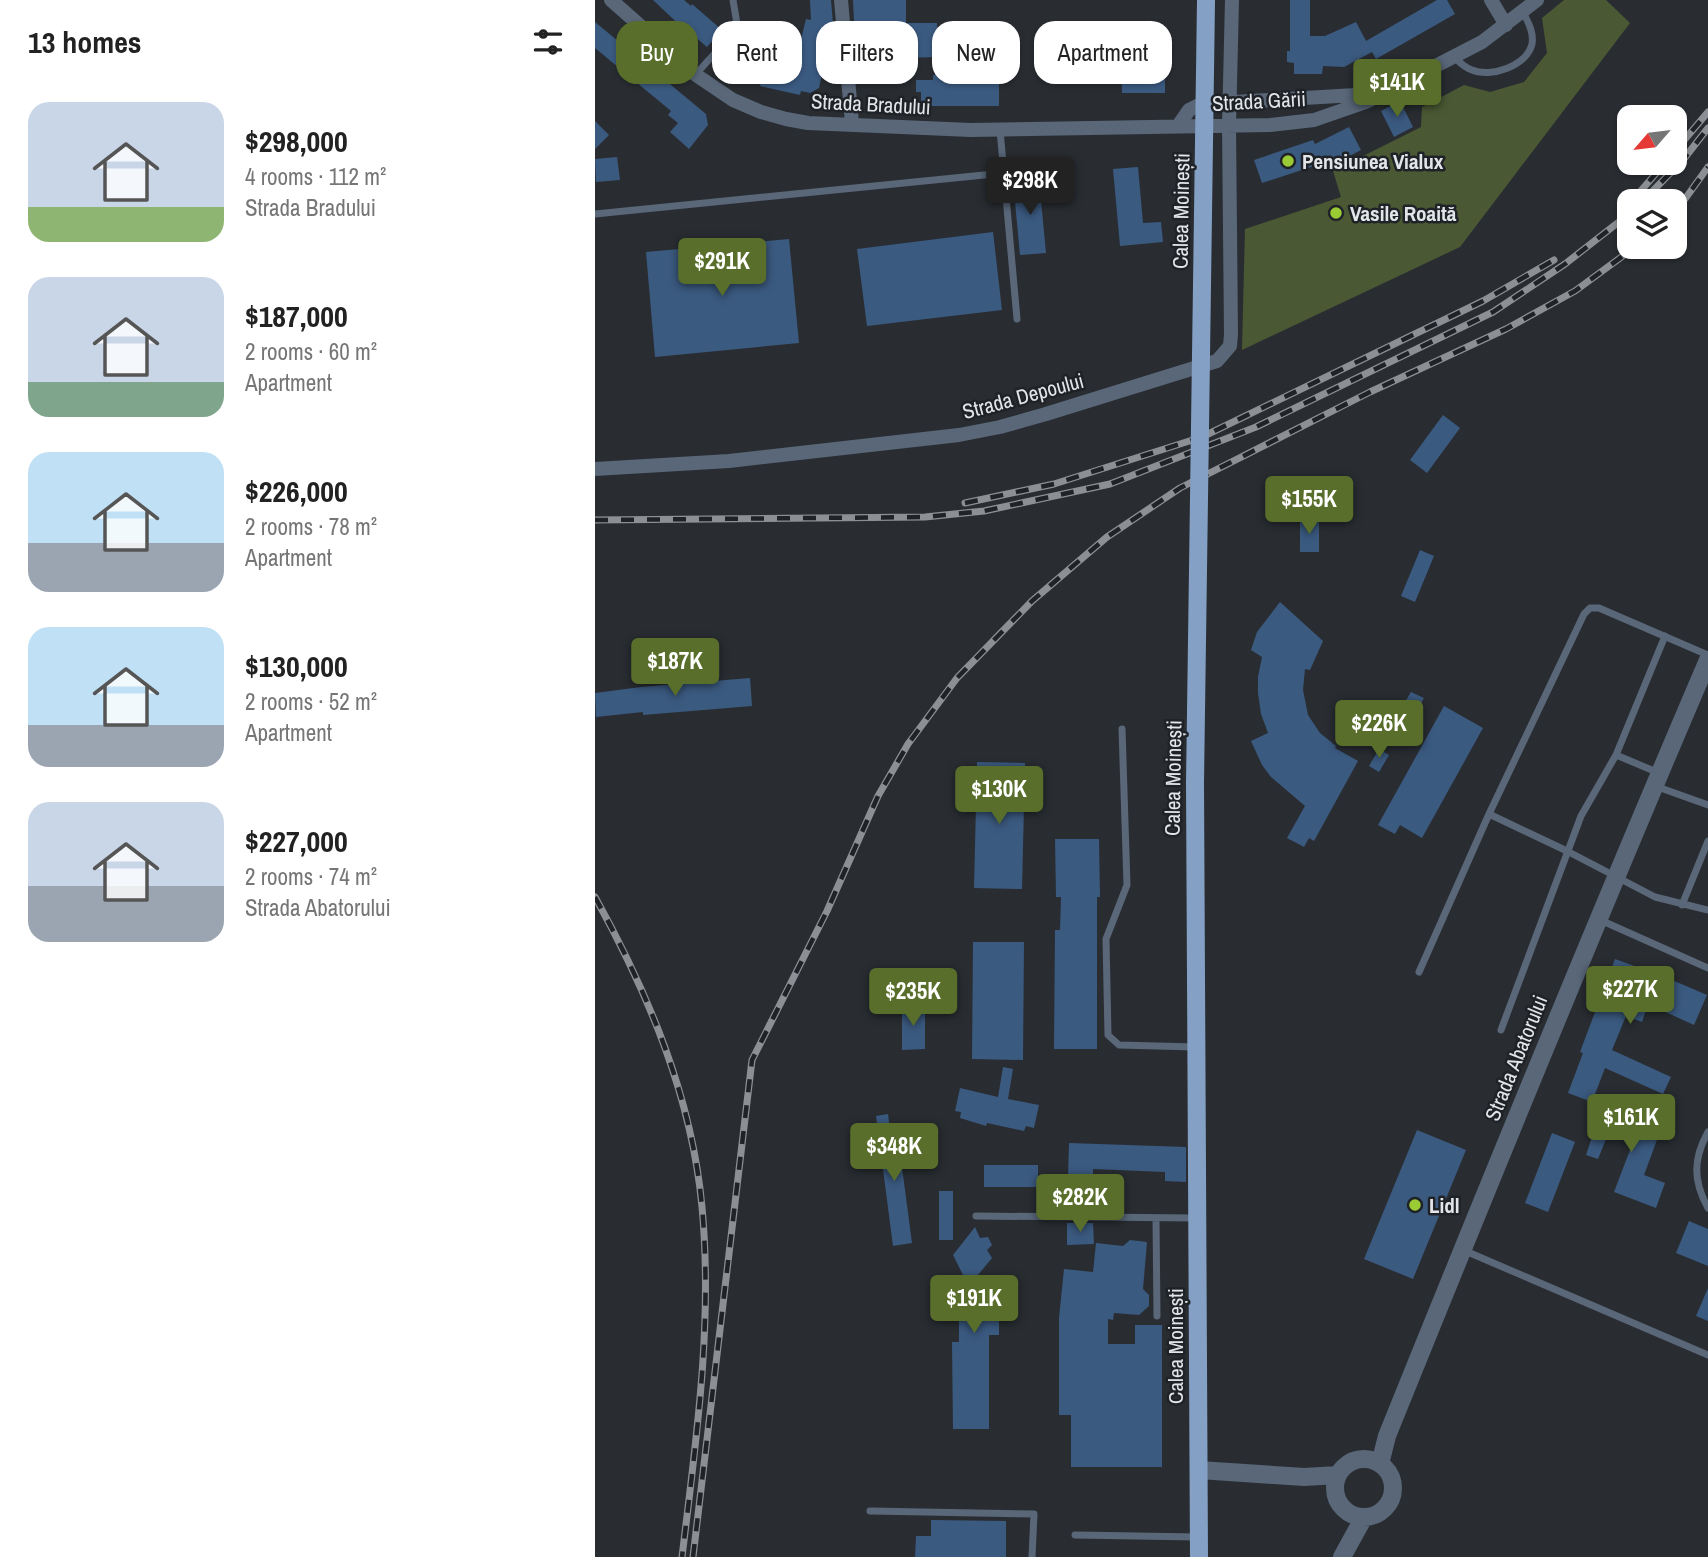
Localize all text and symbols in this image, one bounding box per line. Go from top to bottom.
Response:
chip: Buy [616,21,698,84]
chip: Rent [712,21,802,84]
chip: Filters [816,21,918,84]
chip: New [932,21,1020,84]
chip: Apartment [1034,21,1172,84]
text: 13 homes [28,22,142,62]
icon: filters [529,23,567,61]
pin: $141K [1348,60,1446,119]
text: $141K [1369,66,1425,97]
street label: Strada Gării [1211,84,1307,118]
street label: Strada Bradului [810,86,932,122]
north arrow [1617,105,1687,175]
map controls [1617,105,1687,259]
text: $298,000 [245,121,348,161]
icon: home [84,130,168,214]
place label: Pensiunea Vialux [1302,147,1444,176]
street label: Calea Moinești [1165,153,1197,269]
marker: Pensiunea Vialux [1280,153,1296,169]
pin: $298K [981,158,1079,217]
text: 4 rooms · 112 m² [245,161,386,192]
text: $298K [1002,164,1058,195]
button: layers [1617,189,1687,259]
text: Strada Bradului [245,192,376,223]
place label: Vasile Roaită [1350,199,1457,228]
marker: Vasile Roaită [1328,205,1344,221]
pin: $291K [673,238,771,298]
text: $291K [694,245,750,276]
text: $187,000 [245,296,348,336]
icon: home [84,305,168,389]
text: 2 rooms · 60 m² [245,336,377,367]
street label: Strada Depoului [959,366,1087,426]
text: Apartment [245,367,332,398]
text: $226,000 [245,471,348,511]
pin: $155K [1260,476,1358,536]
icon: home [84,480,168,564]
text: $155K [1281,483,1337,514]
text: 2 rooms · 78 m² [245,511,377,542]
text: Apartment [245,542,332,573]
pin: $187K [626,638,724,698]
text: $187K [647,645,703,676]
text: $130,000 [245,646,348,686]
icon: home [84,655,168,739]
text: 2 rooms · 52 m² [245,686,377,717]
pin: $226K [1330,700,1428,760]
text: $226K [1351,707,1407,738]
text: Apartment [245,717,332,748]
street label: Calea Moinești [1157,720,1189,836]
pin: $130K [950,766,1048,826]
text: $130K [971,773,1027,804]
text: $227,000 [245,821,348,861]
icon: home [84,830,168,914]
text: 2 rooms · 74 m² [245,861,377,892]
text: Strada Abatorului [245,892,391,923]
pin: $227K [1581,967,1679,1026]
pin: $235K [864,968,962,1028]
text: $227K [1602,973,1658,1004]
text: $235K [885,975,941,1006]
street label: Strada Abatorului [1478,991,1554,1125]
pin: $161K [1582,1094,1680,1154]
text: $161K [1603,1101,1659,1132]
pin: $348K [845,1124,943,1183]
text: $348K [866,1130,922,1161]
pin: $282K [1031,1174,1129,1234]
text: $282K [1052,1181,1108,1212]
place label: Lidl [1429,1191,1460,1220]
marker: Lidl [1407,1197,1423,1213]
pin: $191K [925,1276,1023,1335]
text: $191K [946,1282,1002,1313]
street label: Calea Moinești [1161,1288,1190,1404]

